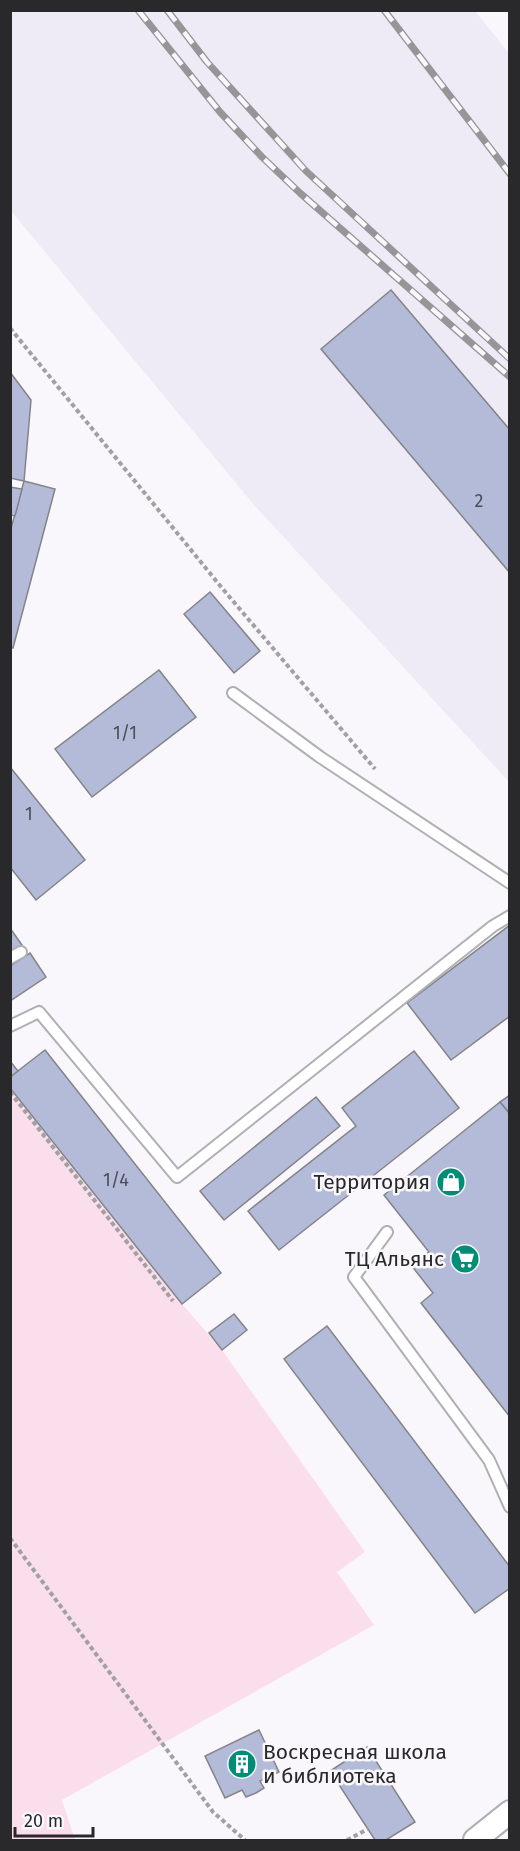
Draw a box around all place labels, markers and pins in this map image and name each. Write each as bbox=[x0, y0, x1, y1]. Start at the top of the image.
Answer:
shop icon: Территория bbox=[435, 1166, 467, 1198]
place label: Территория bbox=[313, 1169, 430, 1195]
supermarket icon: ТЦ Альянс bbox=[449, 1243, 481, 1275]
place label: ТЦ Альянс bbox=[345, 1246, 444, 1272]
place label: Воскресная школа и библиотека bbox=[263, 1739, 447, 1789]
building icon: Воскресная школа и библиотека bbox=[226, 1748, 258, 1780]

